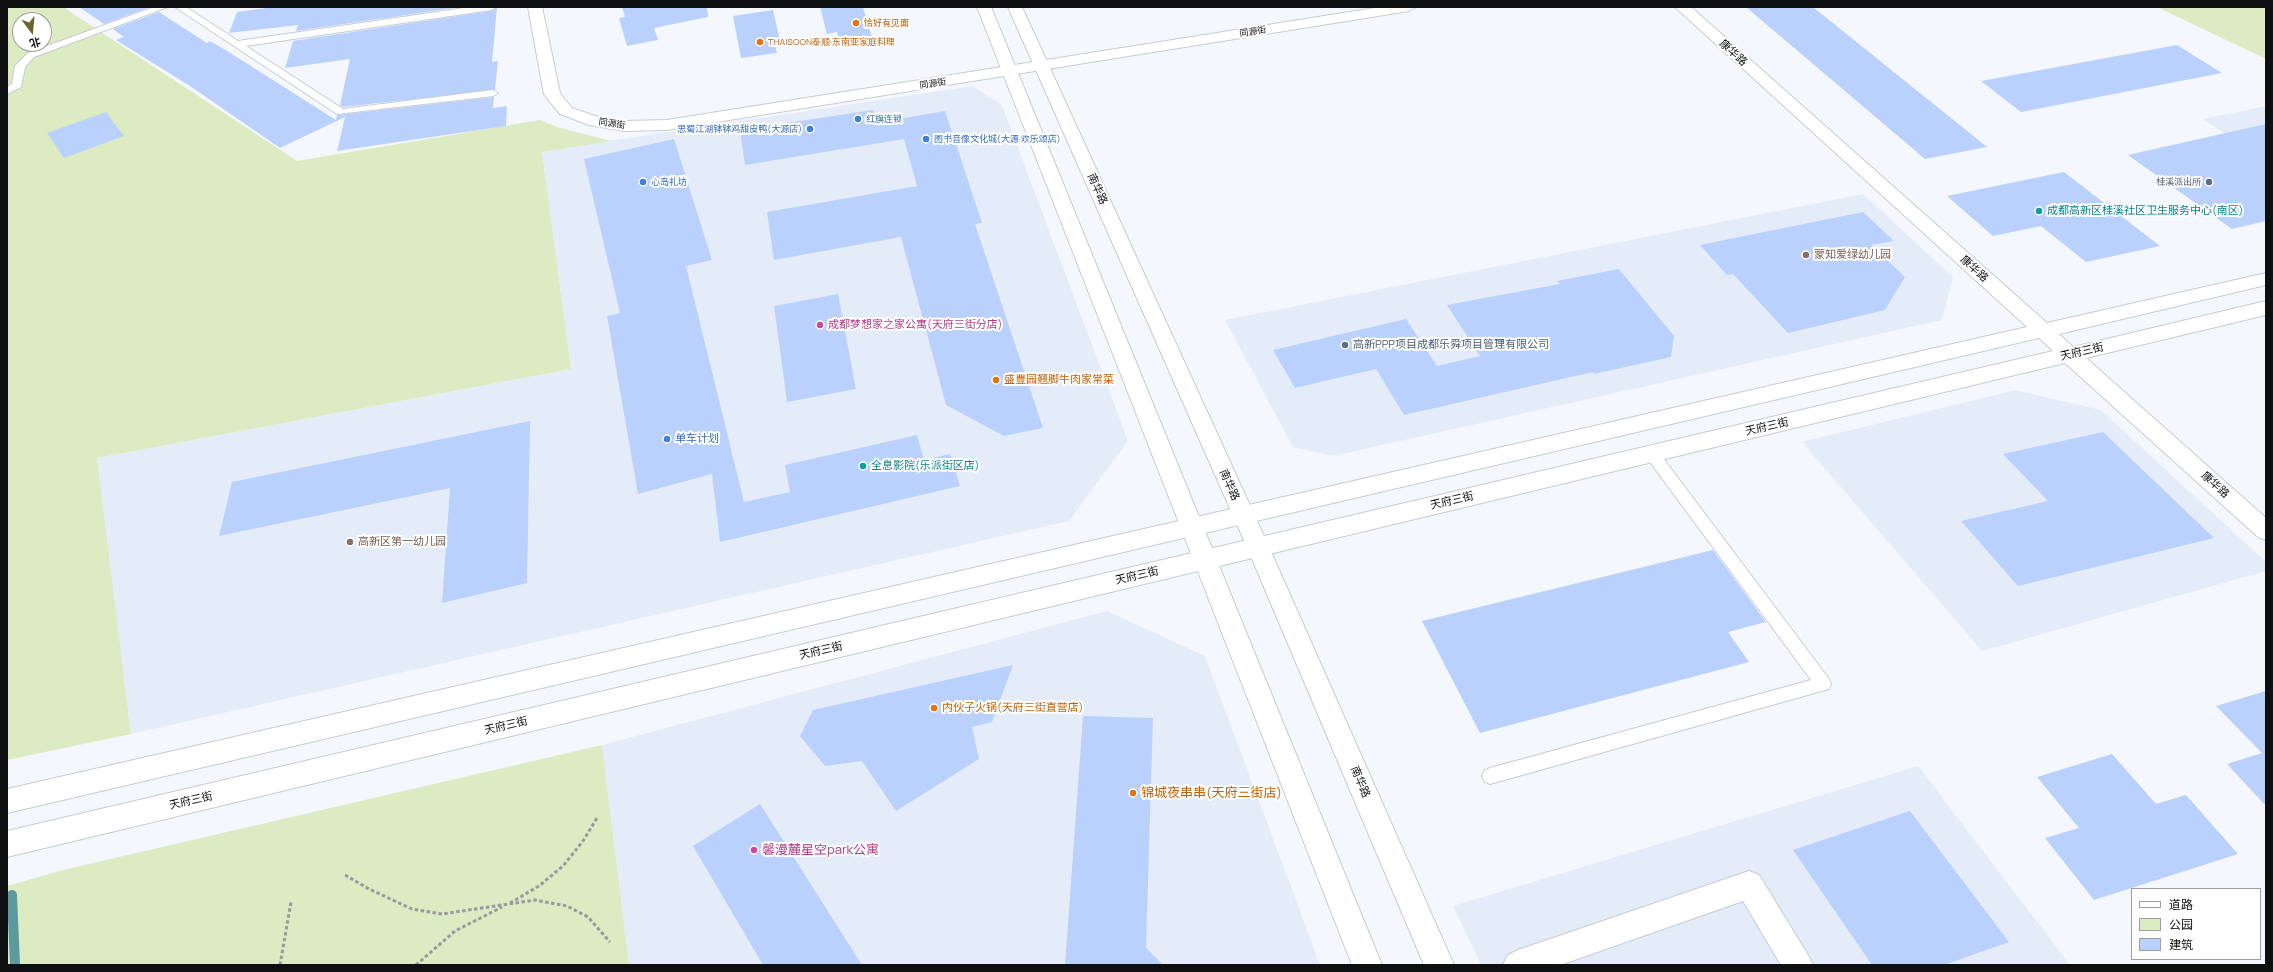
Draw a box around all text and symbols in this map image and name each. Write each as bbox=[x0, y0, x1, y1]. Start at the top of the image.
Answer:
north arrow bbox=[12, 12, 52, 52]
marker: 恰好有见面 bbox=[851, 18, 861, 28]
place label: 恰好有见面 bbox=[864, 18, 909, 28]
street label: 同源街 bbox=[1239, 25, 1267, 39]
text: 北 bbox=[28, 34, 43, 52]
marker: THAISOON泰顺·东南亚家庭料理 bbox=[755, 37, 765, 47]
place label: THAISOON泰顺·东南亚家庭料理 bbox=[768, 37, 895, 47]
street label: 康华路 bbox=[1716, 37, 1750, 69]
street label: 同源街 bbox=[919, 77, 947, 91]
marker: 红旗连锁 bbox=[853, 114, 863, 124]
place label: 红旗连锁 bbox=[866, 114, 902, 124]
street label: 同源街 bbox=[598, 117, 626, 131]
place label: 思蜀江湖钵钵鸡甜皮鸭(大源店) bbox=[677, 124, 802, 134]
marker: 思蜀江湖钵钵鸡甜皮鸭(大源店) bbox=[805, 124, 815, 134]
marker: 图书音像文化城(大源·欢乐颂店) bbox=[921, 134, 931, 144]
place label: 图书音像文化城(大源·欢乐颂店) bbox=[934, 134, 1061, 144]
street label: 南华路 bbox=[1084, 171, 1110, 207]
marker: 心岛礼坊 bbox=[638, 177, 648, 187]
place label: 心岛礼坊 bbox=[651, 177, 687, 187]
place label: 桂溪派出所 bbox=[2156, 177, 2201, 187]
marker: 桂溪派出所 bbox=[2204, 177, 2214, 187]
place label: 成都高新区桂溪社区卫生服务中心(南区) bbox=[2047, 204, 2243, 218]
marker: 成都高新区桂溪社区卫生服务中心(南区) bbox=[2034, 206, 2044, 216]
place label: 蒙知爱绿幼儿园 bbox=[1814, 248, 1891, 262]
marker: 蒙知爱绿幼儿园 bbox=[1801, 250, 1811, 260]
street label: 康华路 bbox=[1957, 253, 1991, 285]
place label: 成都梦想家之家公寓(天府三街分店) bbox=[828, 318, 1002, 332]
marker: 成都梦想家之家公寓(天府三街分店) bbox=[815, 320, 825, 330]
place label: 高新PPP项目成都乐舜项目管理有限公司 bbox=[1353, 338, 1549, 352]
marker: 高新PPP项目成都乐舜项目管理有限公司 bbox=[1340, 340, 1350, 350]
street label: 天府三街 bbox=[2059, 341, 2105, 363]
place label: 盛豊园翘脚牛肉家常菜 bbox=[1004, 373, 1114, 387]
marker: 盛豊园翘脚牛肉家常菜 bbox=[991, 375, 1001, 385]
street label: 天府三街 bbox=[1744, 416, 1790, 438]
place label: 单车计划 bbox=[675, 432, 719, 446]
marker: 单车计划 bbox=[662, 434, 672, 444]
place label: 全息影院(乐派街区店) bbox=[871, 459, 979, 473]
marker: 全息影院(乐派街区店) bbox=[858, 461, 868, 471]
street label: 南华路 bbox=[1216, 467, 1242, 503]
street label: 康华路 bbox=[2198, 469, 2232, 501]
street label: 天府三街 bbox=[1429, 490, 1475, 512]
place label: 高新区第一幼儿园 bbox=[358, 535, 446, 549]
marker: 高新区第一幼儿园 bbox=[345, 537, 355, 547]
street label: 天府三街 bbox=[1114, 565, 1160, 587]
street label: 天府三街 bbox=[798, 640, 844, 662]
place label: 内伙子火锅(天府三街直营店) bbox=[942, 701, 1083, 715]
marker: 内伙子火锅(天府三街直营店) bbox=[929, 703, 939, 713]
street label: 天府三街 bbox=[483, 715, 529, 737]
street label: 南华路 bbox=[1347, 764, 1373, 800]
place label: 锦城夜串串(天府三街店) bbox=[1141, 785, 1282, 801]
marker: 锦城夜串串(天府三街店) bbox=[1128, 788, 1138, 798]
street label: 天府三街 bbox=[168, 790, 214, 812]
place label: 馨漫麓星空park公寓 bbox=[762, 842, 879, 858]
marker: 馨漫麓星空park公寓 bbox=[749, 845, 759, 855]
legend bbox=[2131, 888, 2261, 960]
text: 道路 bbox=[2169, 896, 2193, 913]
text: 公园 bbox=[2169, 916, 2193, 933]
text: 建筑 bbox=[2169, 936, 2193, 953]

